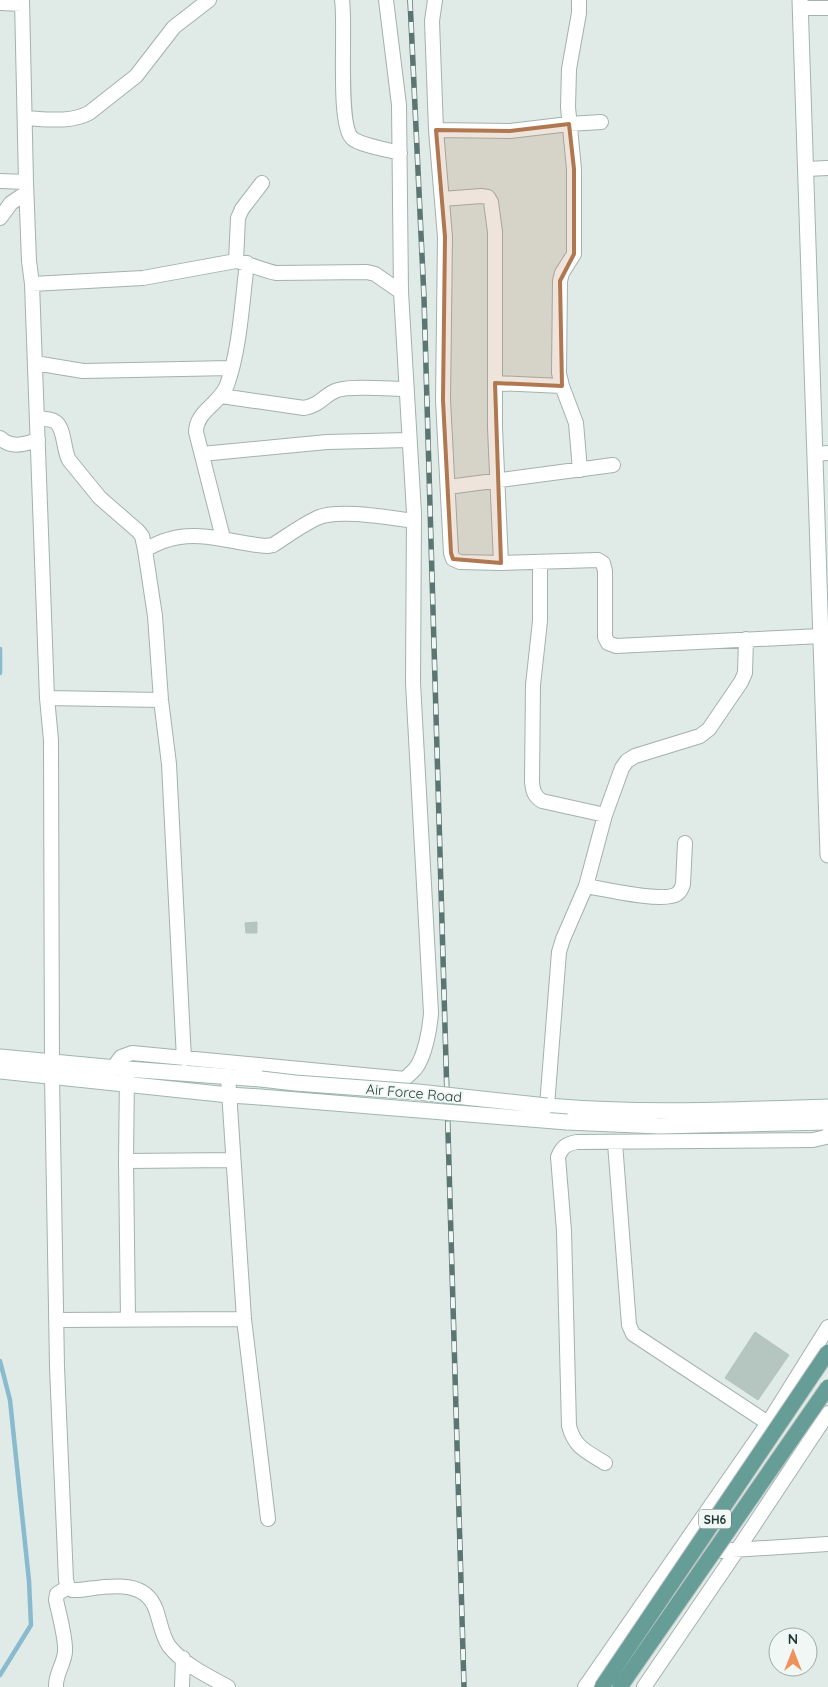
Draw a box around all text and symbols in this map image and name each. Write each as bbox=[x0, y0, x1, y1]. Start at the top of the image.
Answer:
street label: Air Force Road bbox=[365, 1080, 463, 1106]
road number: SH6 bbox=[699, 1510, 731, 1528]
north arrow bbox=[768, 1627, 818, 1677]
text: N bbox=[788, 1630, 798, 1648]

